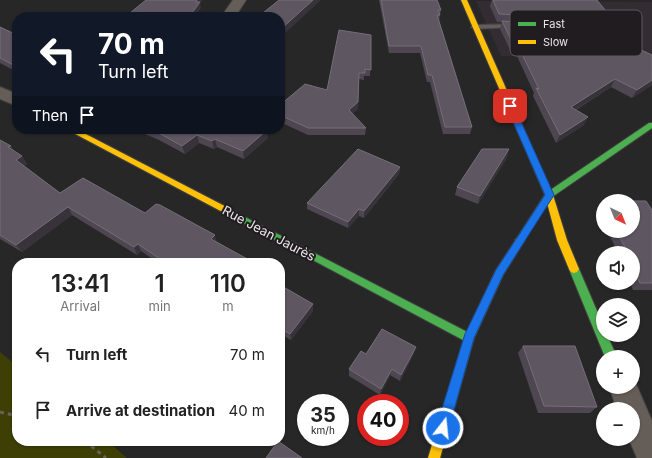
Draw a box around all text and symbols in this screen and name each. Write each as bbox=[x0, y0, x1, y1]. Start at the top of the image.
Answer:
legend bbox=[510, 10, 642, 56]
text: Fast bbox=[543, 17, 565, 31]
text: 70 m bbox=[98, 27, 165, 61]
icon: left bbox=[32, 28, 84, 80]
text: Slow bbox=[543, 35, 568, 49]
text: Turn left bbox=[98, 61, 168, 82]
pin bbox=[493, 89, 527, 123]
icon: arrive bbox=[499, 95, 521, 117]
icon: arrive bbox=[76, 104, 98, 126]
text: Then bbox=[32, 106, 68, 125]
north arrow bbox=[596, 194, 640, 238]
map controls bbox=[596, 194, 640, 446]
street label: Rue Jean Jaurès bbox=[220, 202, 318, 264]
button: sound bbox=[596, 246, 640, 290]
text: 13:41 bbox=[51, 269, 110, 298]
text: 1 bbox=[155, 269, 165, 298]
text: 110 bbox=[210, 269, 246, 298]
text: Arrival bbox=[60, 298, 100, 314]
text: min bbox=[149, 298, 171, 314]
text: m bbox=[222, 298, 234, 314]
button: layers bbox=[596, 298, 640, 342]
icon: left bbox=[32, 343, 54, 365]
text: Turn left bbox=[66, 345, 127, 364]
text: 70 m bbox=[230, 345, 265, 364]
button: + bbox=[596, 350, 640, 394]
speed limit sign: 40 bbox=[357, 394, 409, 446]
icon: arrive bbox=[32, 399, 54, 421]
text: Arrive at destination bbox=[66, 401, 215, 420]
text: 40 m bbox=[228, 401, 265, 420]
button: − bbox=[596, 402, 640, 446]
text: 35 bbox=[310, 403, 336, 427]
position arrow bbox=[422, 407, 464, 449]
text: km/h bbox=[311, 424, 335, 436]

